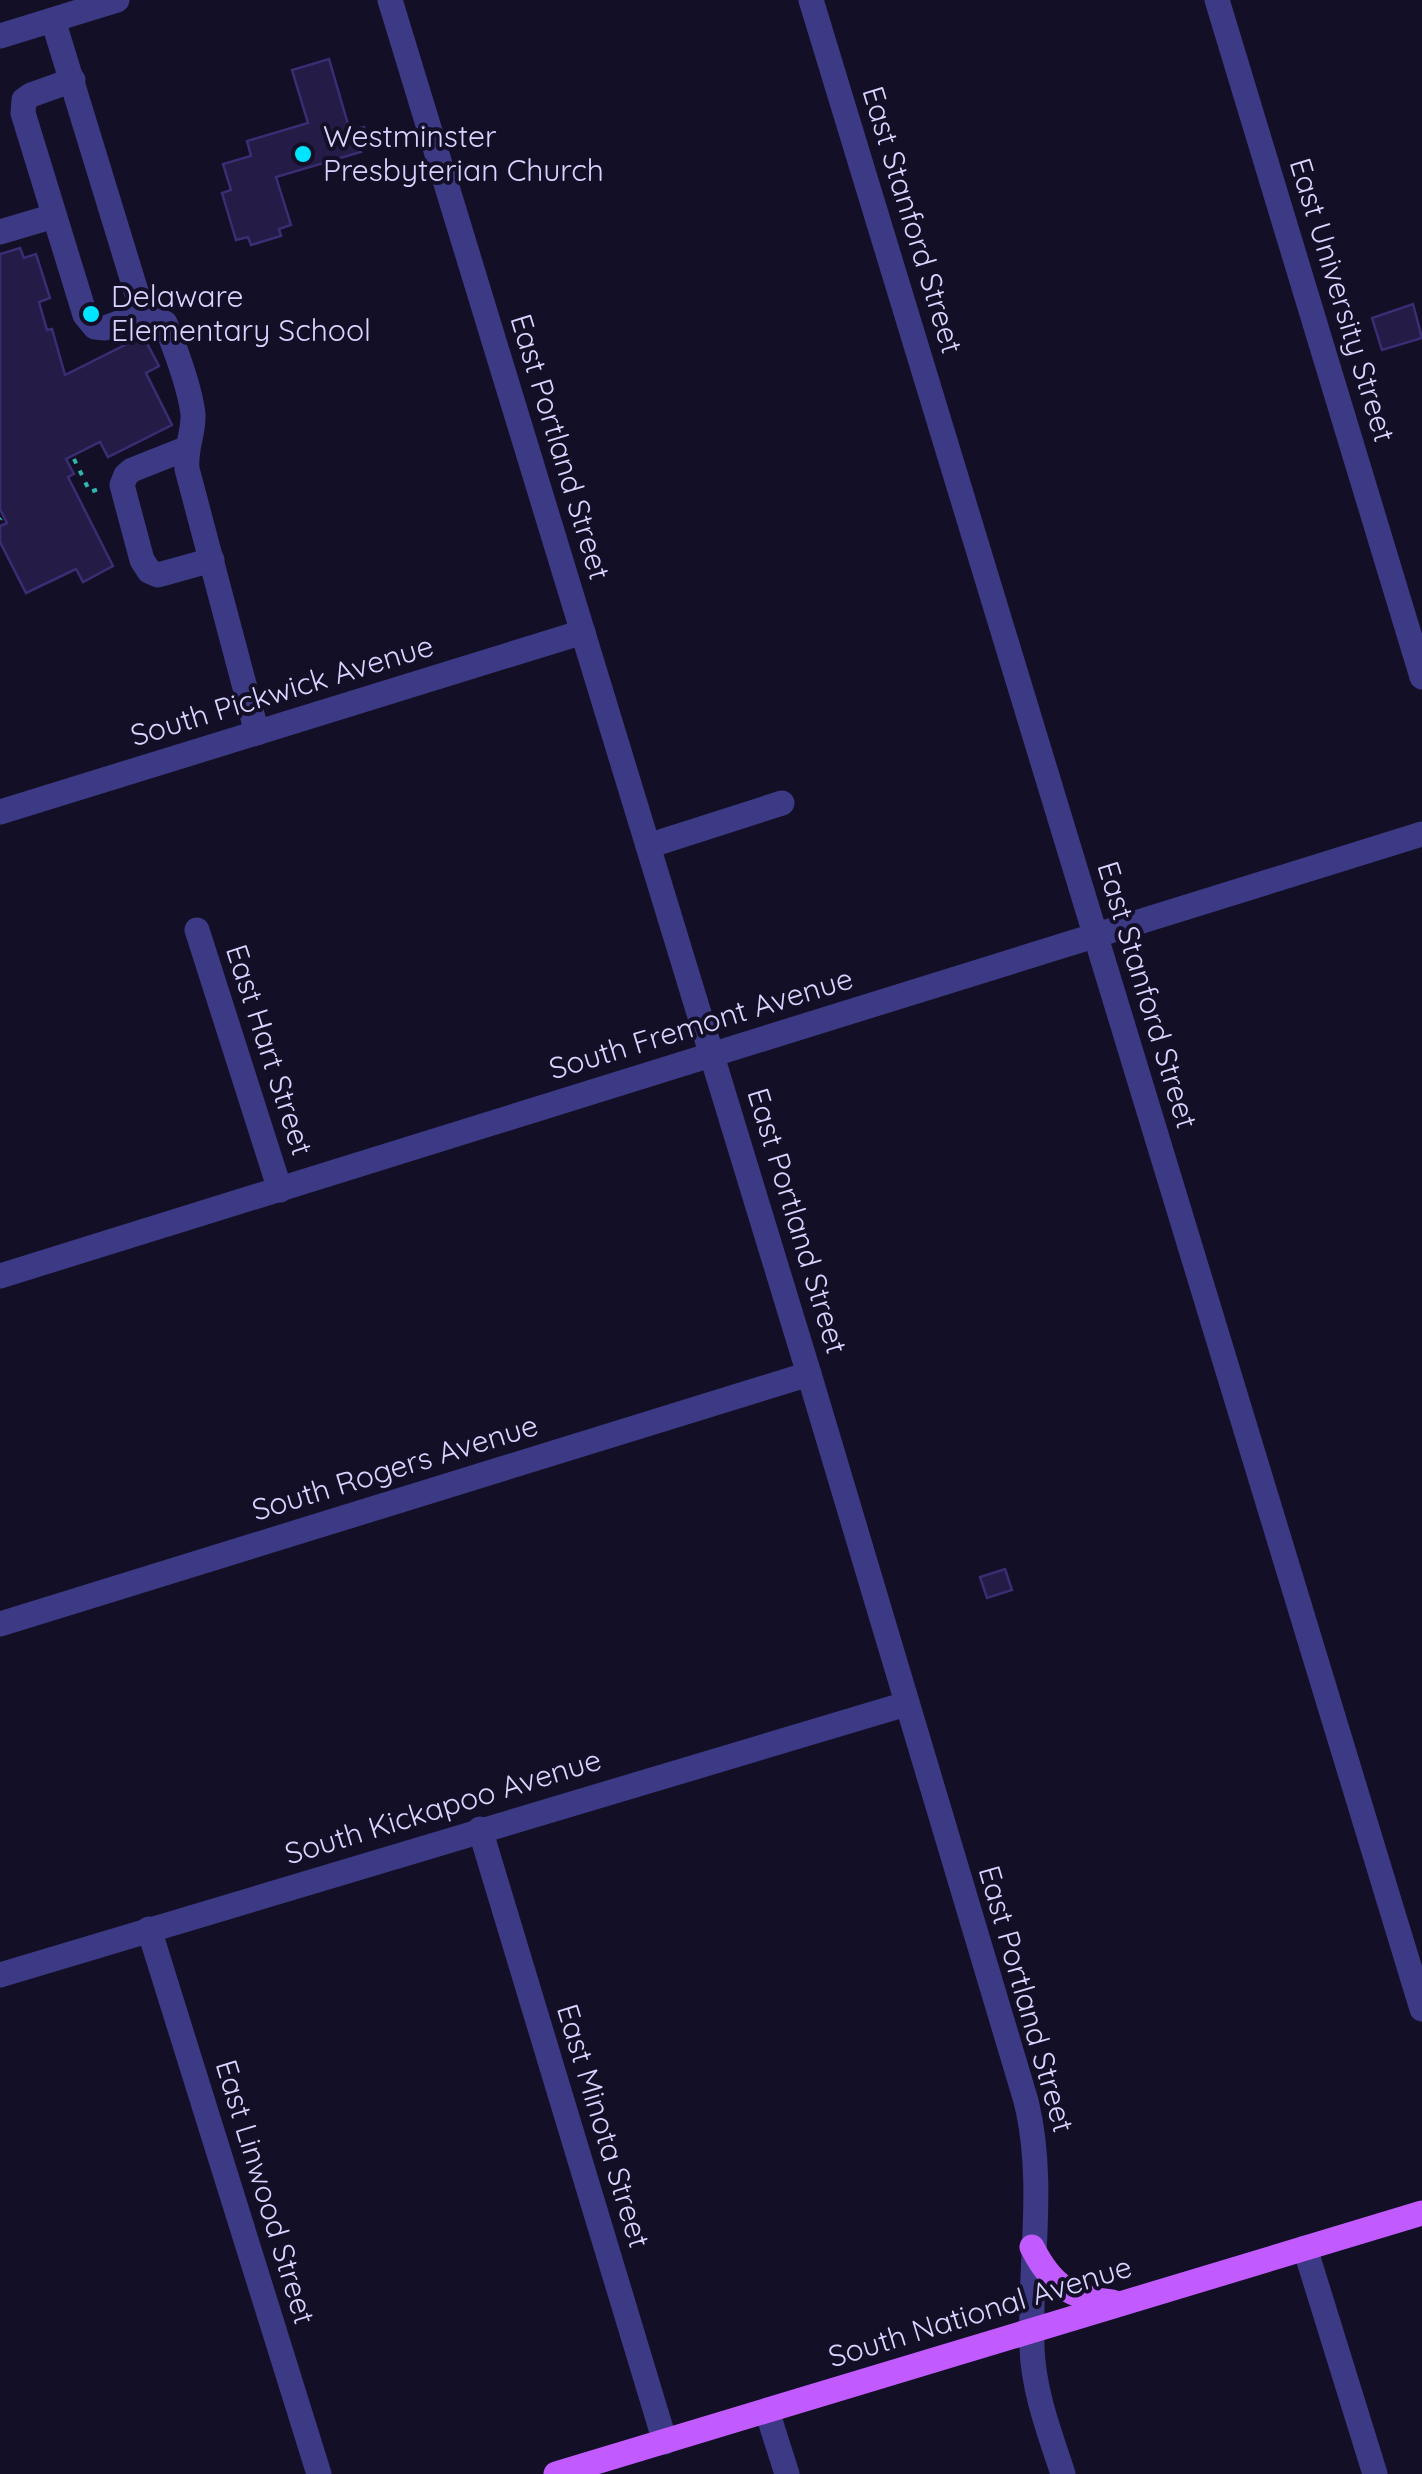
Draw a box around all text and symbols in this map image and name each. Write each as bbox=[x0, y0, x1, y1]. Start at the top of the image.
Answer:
street label: East Stanford Street bbox=[854, 82, 972, 358]
place label: Westminster Presbyterian Church bbox=[323, 117, 604, 189]
marker: Westminster Presbyterian Church bbox=[292, 143, 314, 165]
street label: East University Street bbox=[1282, 153, 1404, 446]
place label: Delaware Elementary School bbox=[111, 277, 371, 349]
marker: Delaware Elementary School bbox=[80, 303, 102, 325]
street label: East Portland Street bbox=[502, 309, 619, 584]
street label: South Pickwick Avenue bbox=[126, 626, 438, 754]
street label: East Stanford Street bbox=[1089, 857, 1207, 1133]
street label: East Hart Street bbox=[218, 940, 322, 1160]
street label: South Fremont Avenue bbox=[544, 959, 857, 1087]
street label: East Portland Street bbox=[739, 1083, 856, 1358]
street label: South Rogers Avenue bbox=[247, 1405, 542, 1529]
street label: South Kickapoo Avenue bbox=[280, 1740, 606, 1872]
street label: East Portland Street bbox=[971, 1861, 1083, 2137]
street label: East Minota Street bbox=[549, 1999, 659, 2252]
street label: East Linwood Street bbox=[208, 2055, 324, 2329]
street label: South National Avenue bbox=[823, 2247, 1136, 2375]

